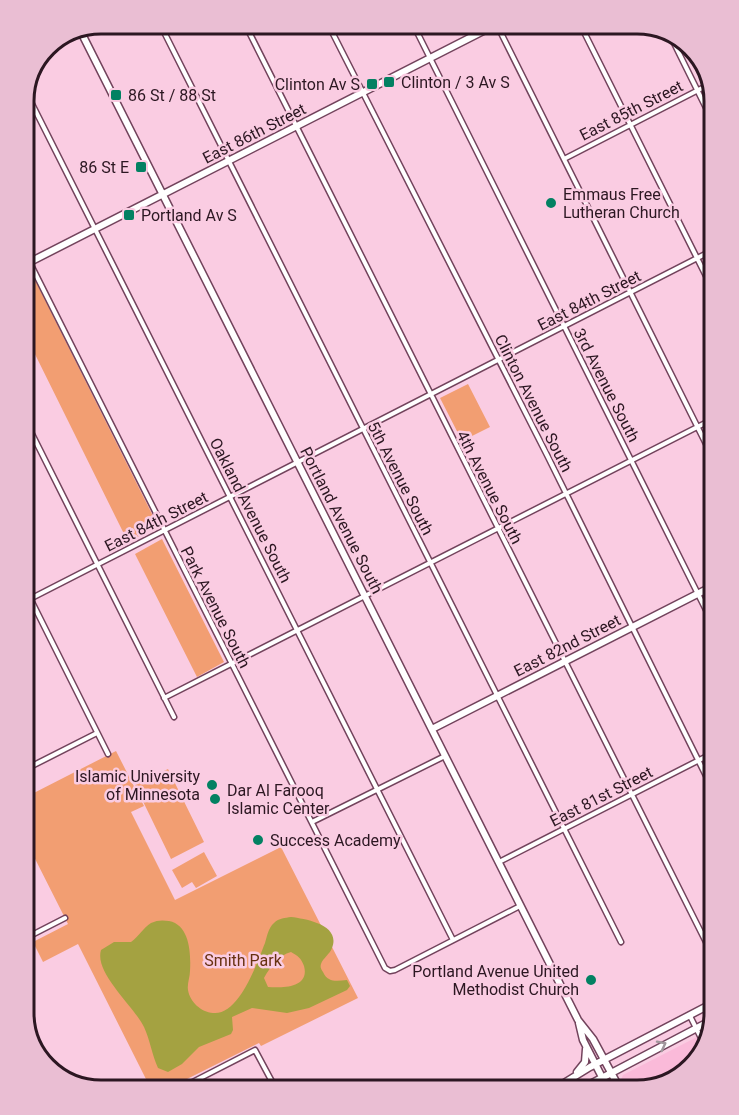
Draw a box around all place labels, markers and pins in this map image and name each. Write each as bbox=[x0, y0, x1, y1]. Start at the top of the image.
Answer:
place label: Clinton / 3 Av S bbox=[401, 73, 510, 92]
place label: Clinton Av S bbox=[275, 75, 360, 94]
marker: Clinton / 3 Av S bbox=[382, 75, 396, 89]
marker: Clinton Av S bbox=[365, 77, 379, 91]
place label: 86 St / 88 St bbox=[128, 86, 216, 105]
marker: 86 St / 88 St bbox=[109, 88, 123, 102]
place label: 86 St E bbox=[79, 158, 129, 177]
marker: 86 St E bbox=[134, 160, 148, 174]
place label: Emmaus Free Lutheran Church bbox=[563, 185, 680, 222]
marker: Emmaus Free Lutheran Church bbox=[544, 196, 558, 210]
place label: Portland Av S bbox=[141, 206, 237, 225]
marker: Portland Av S bbox=[122, 208, 136, 222]
place label: Islamic University of Minnesota bbox=[75, 767, 200, 804]
marker: Islamic University of Minnesota bbox=[205, 778, 219, 792]
place label: Dar Al Farooq Islamic Center bbox=[227, 781, 330, 818]
marker: Dar Al Farooq Islamic Center bbox=[208, 792, 222, 806]
place label: Success Academy bbox=[270, 831, 401, 850]
marker: Success Academy bbox=[251, 833, 265, 847]
place label: Portland Avenue United Methodist Church bbox=[412, 962, 579, 999]
marker: Portland Avenue United Methodist Church bbox=[584, 973, 598, 987]

